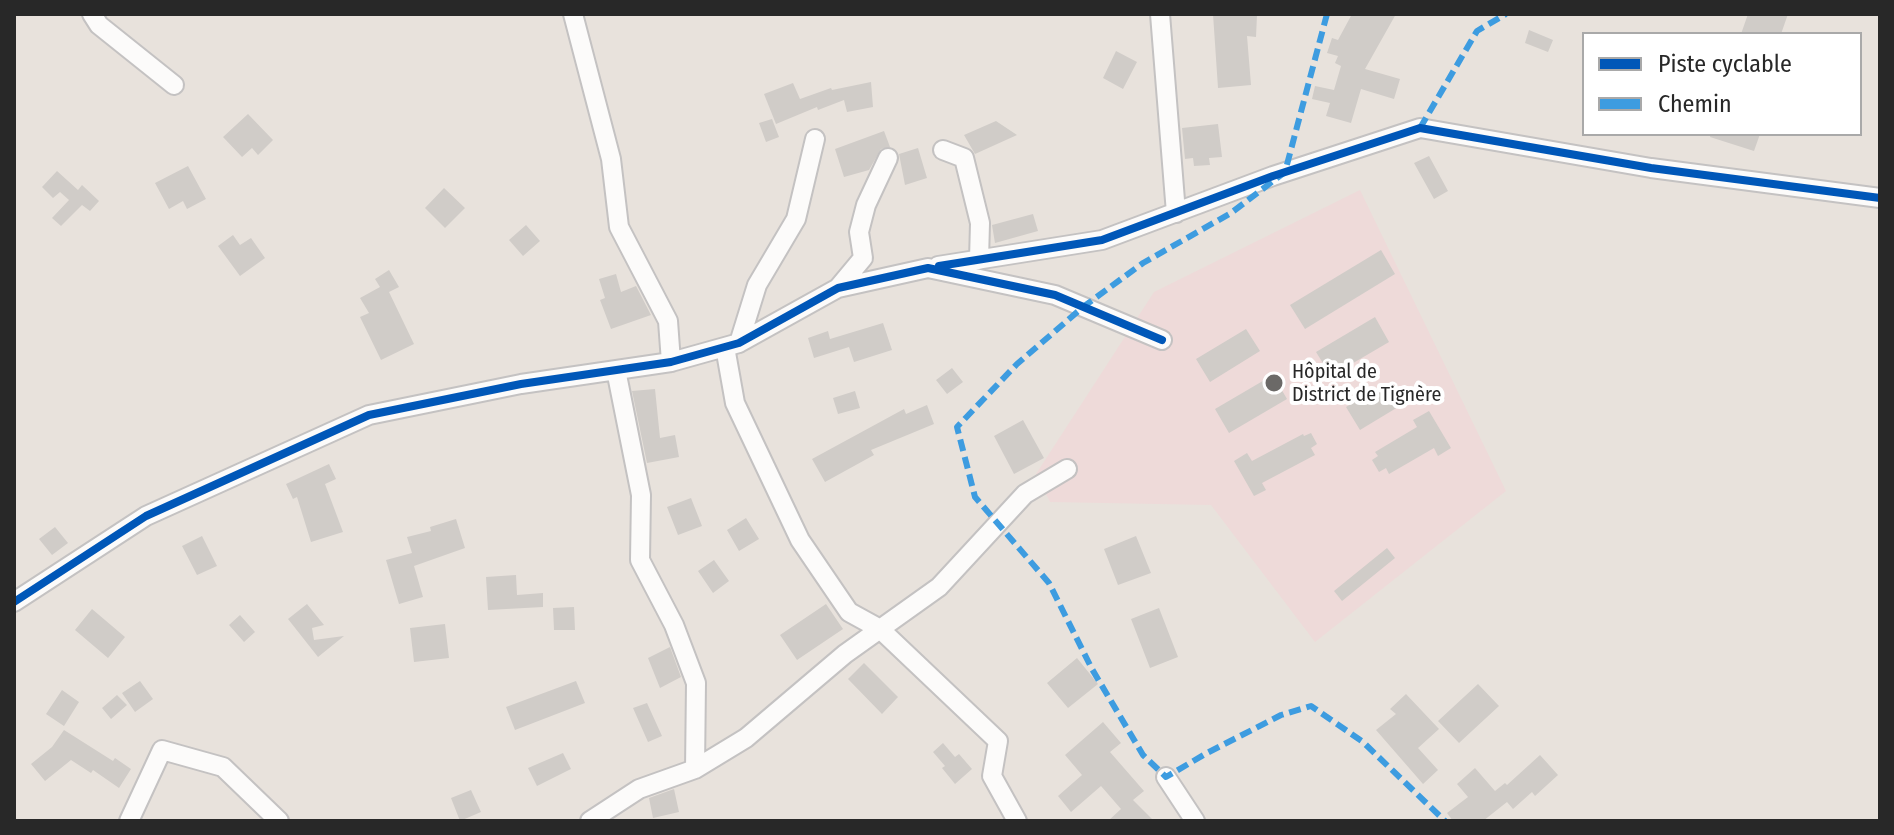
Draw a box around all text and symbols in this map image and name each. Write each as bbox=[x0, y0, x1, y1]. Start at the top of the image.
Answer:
legend bbox=[1582, 32, 1862, 136]
text: Piste cyclable bbox=[1658, 50, 1792, 78]
text: Chemin bbox=[1658, 90, 1732, 118]
place label: Hôpital de District de Tignère bbox=[1292, 360, 1441, 407]
marker: Hôpital de District de Tignère bbox=[1263, 372, 1285, 394]

